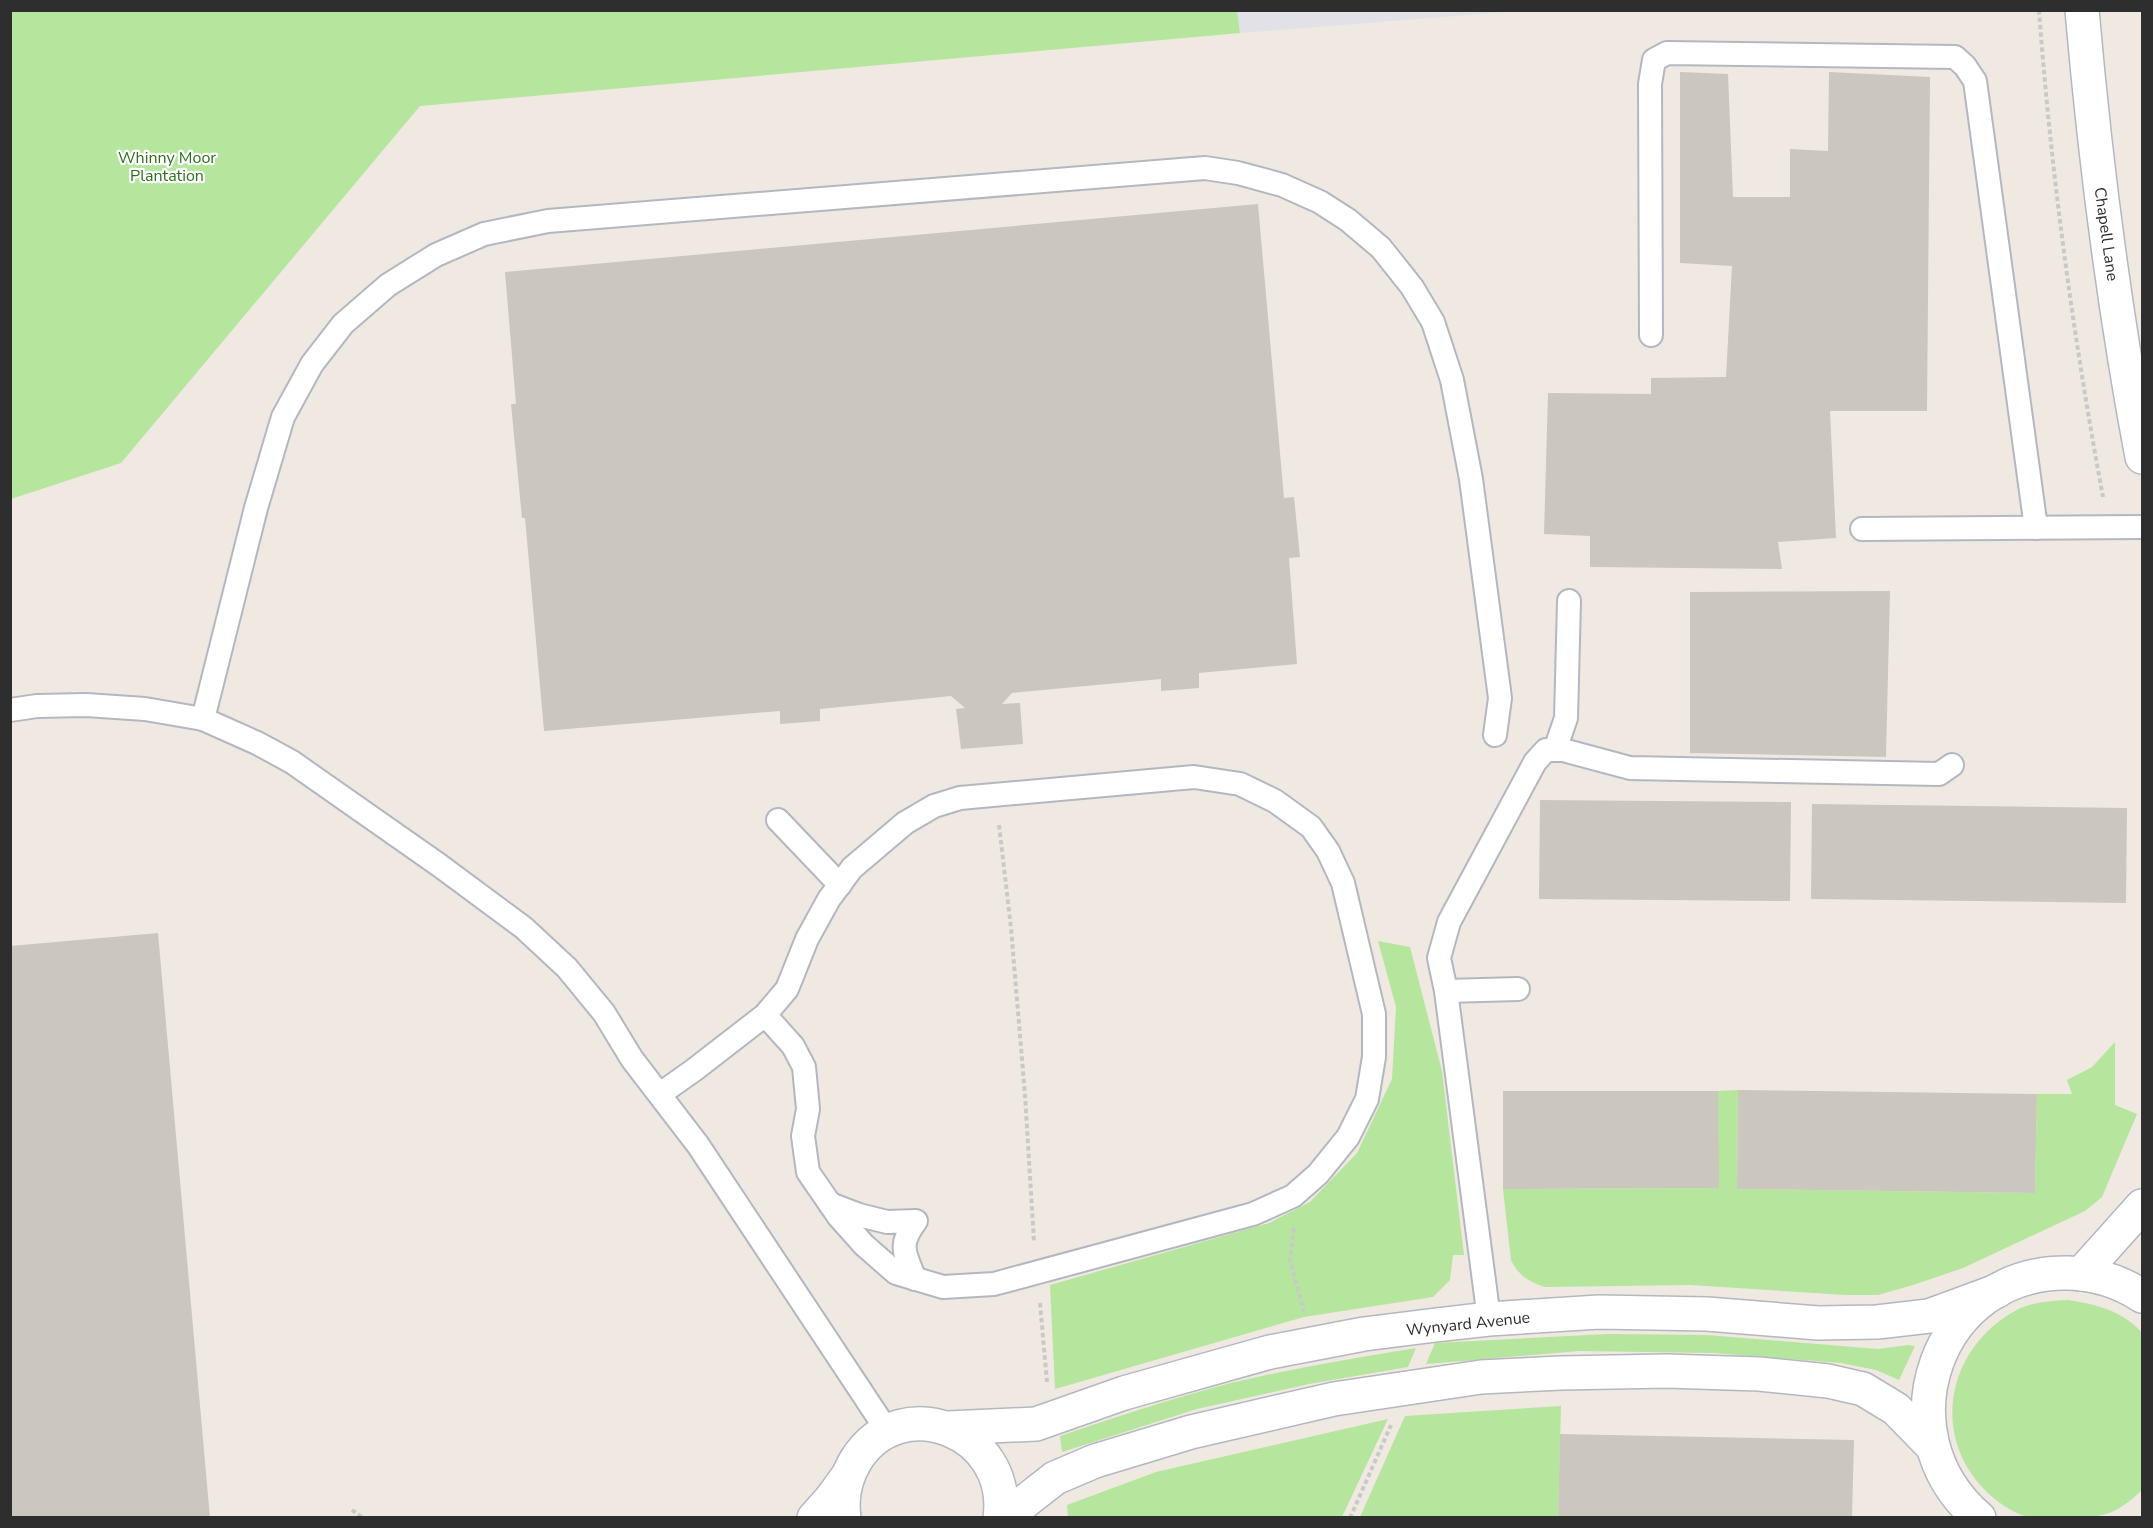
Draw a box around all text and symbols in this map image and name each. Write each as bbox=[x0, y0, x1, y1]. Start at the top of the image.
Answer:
park label: Whinny Moor Plantation bbox=[118, 147, 216, 187]
street label: Chapell Lane bbox=[2089, 186, 2123, 282]
street label: Wynyard Avenue bbox=[1405, 1307, 1531, 1341]

